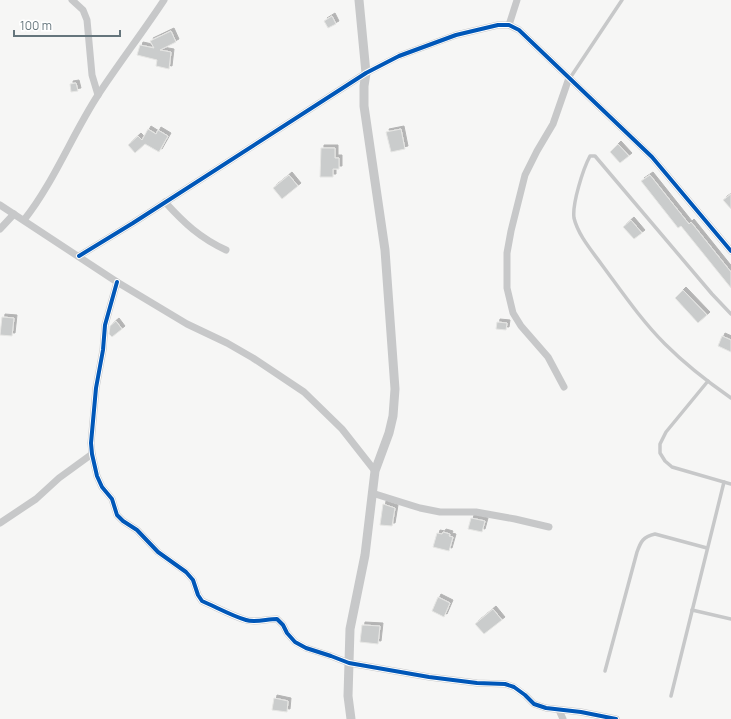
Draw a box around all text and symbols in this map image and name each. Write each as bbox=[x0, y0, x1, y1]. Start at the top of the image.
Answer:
scale bar bbox=[14, 12, 120, 38]
text: 100 m bbox=[20, 17, 52, 34]

